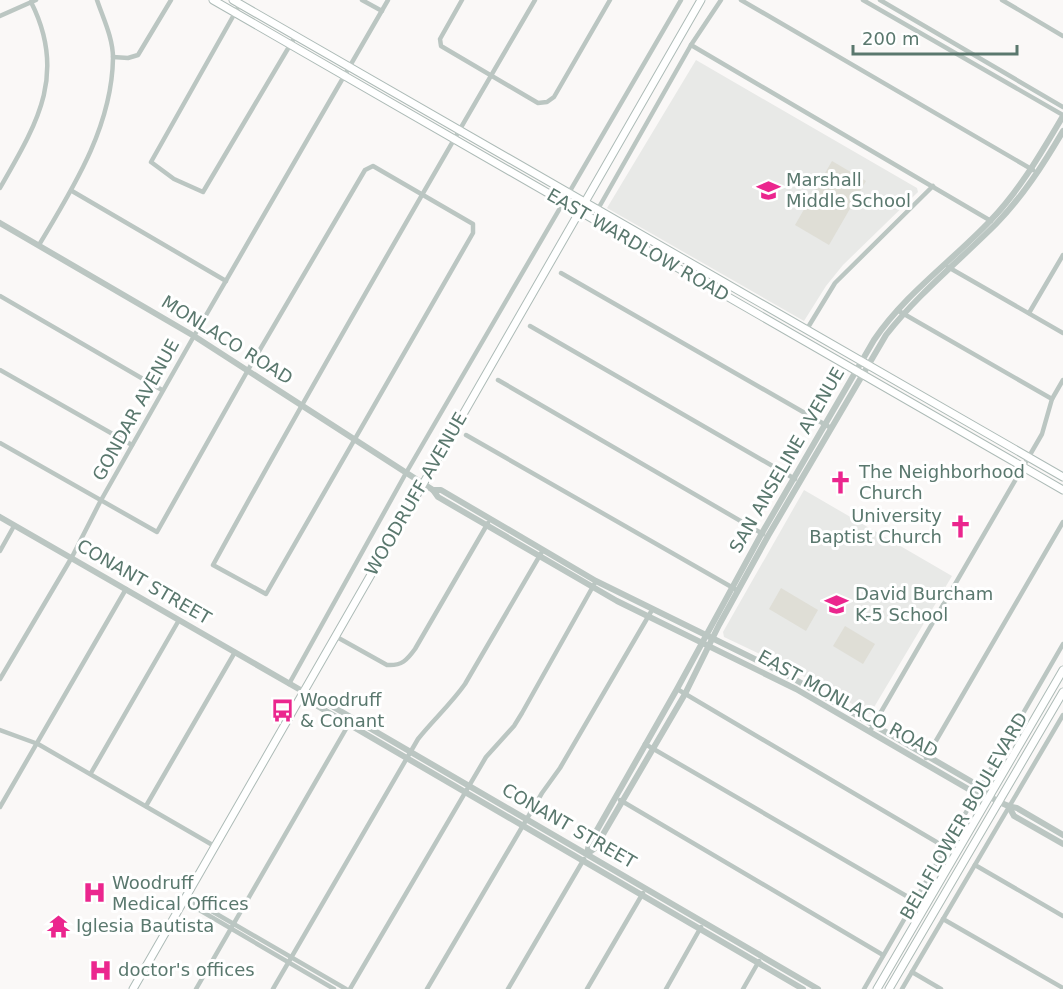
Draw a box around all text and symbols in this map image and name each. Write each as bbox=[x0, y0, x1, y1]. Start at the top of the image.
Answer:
scale bar bbox=[853, 18, 1016, 56]
text: 200 m bbox=[862, 28, 920, 49]
place label: Marshall Middle School bbox=[786, 169, 911, 211]
school or university icon: Marshall Middle School bbox=[755, 177, 781, 203]
street label: EAST WARDLOW ROAD bbox=[543, 184, 733, 305]
street label: MONLACO ROAD bbox=[158, 291, 297, 388]
street label: GONDAR AVENUE bbox=[88, 335, 183, 484]
street label: SAN ANSELINE AVENUE bbox=[725, 363, 848, 556]
street label: WOODRUFF AVENUE bbox=[360, 408, 471, 579]
place label: The Neighborhood Church bbox=[858, 461, 1025, 503]
church icon: The Neighborhood Church bbox=[828, 469, 854, 495]
place label: University Baptist Church bbox=[809, 505, 942, 547]
church icon: University Baptist Church bbox=[947, 513, 973, 539]
street label: CONANT STREET bbox=[73, 535, 216, 629]
place label: David Burcham K-5 School bbox=[855, 583, 993, 625]
school or university icon: David Burcham K-5 School bbox=[824, 591, 850, 617]
street label: EAST MONLACO ROAD bbox=[755, 645, 942, 762]
place label: Woodruff & Conant bbox=[300, 689, 384, 731]
bus stop icon: Woodruff & Conant bbox=[269, 697, 295, 723]
street label: BELLFLOWER BOULEVARD bbox=[896, 708, 1032, 923]
street label: CONANT STREET bbox=[498, 779, 641, 873]
place label: Woodruff Medical Offices bbox=[112, 872, 249, 914]
hospital icon: Woodruff Medical Offices bbox=[81, 880, 107, 906]
temple icon: Iglesia Bautista bbox=[45, 913, 71, 939]
place label: Iglesia Bautista bbox=[76, 915, 214, 936]
hospital icon: doctor's offices bbox=[87, 957, 113, 983]
place label: doctor's offices bbox=[118, 959, 255, 980]

